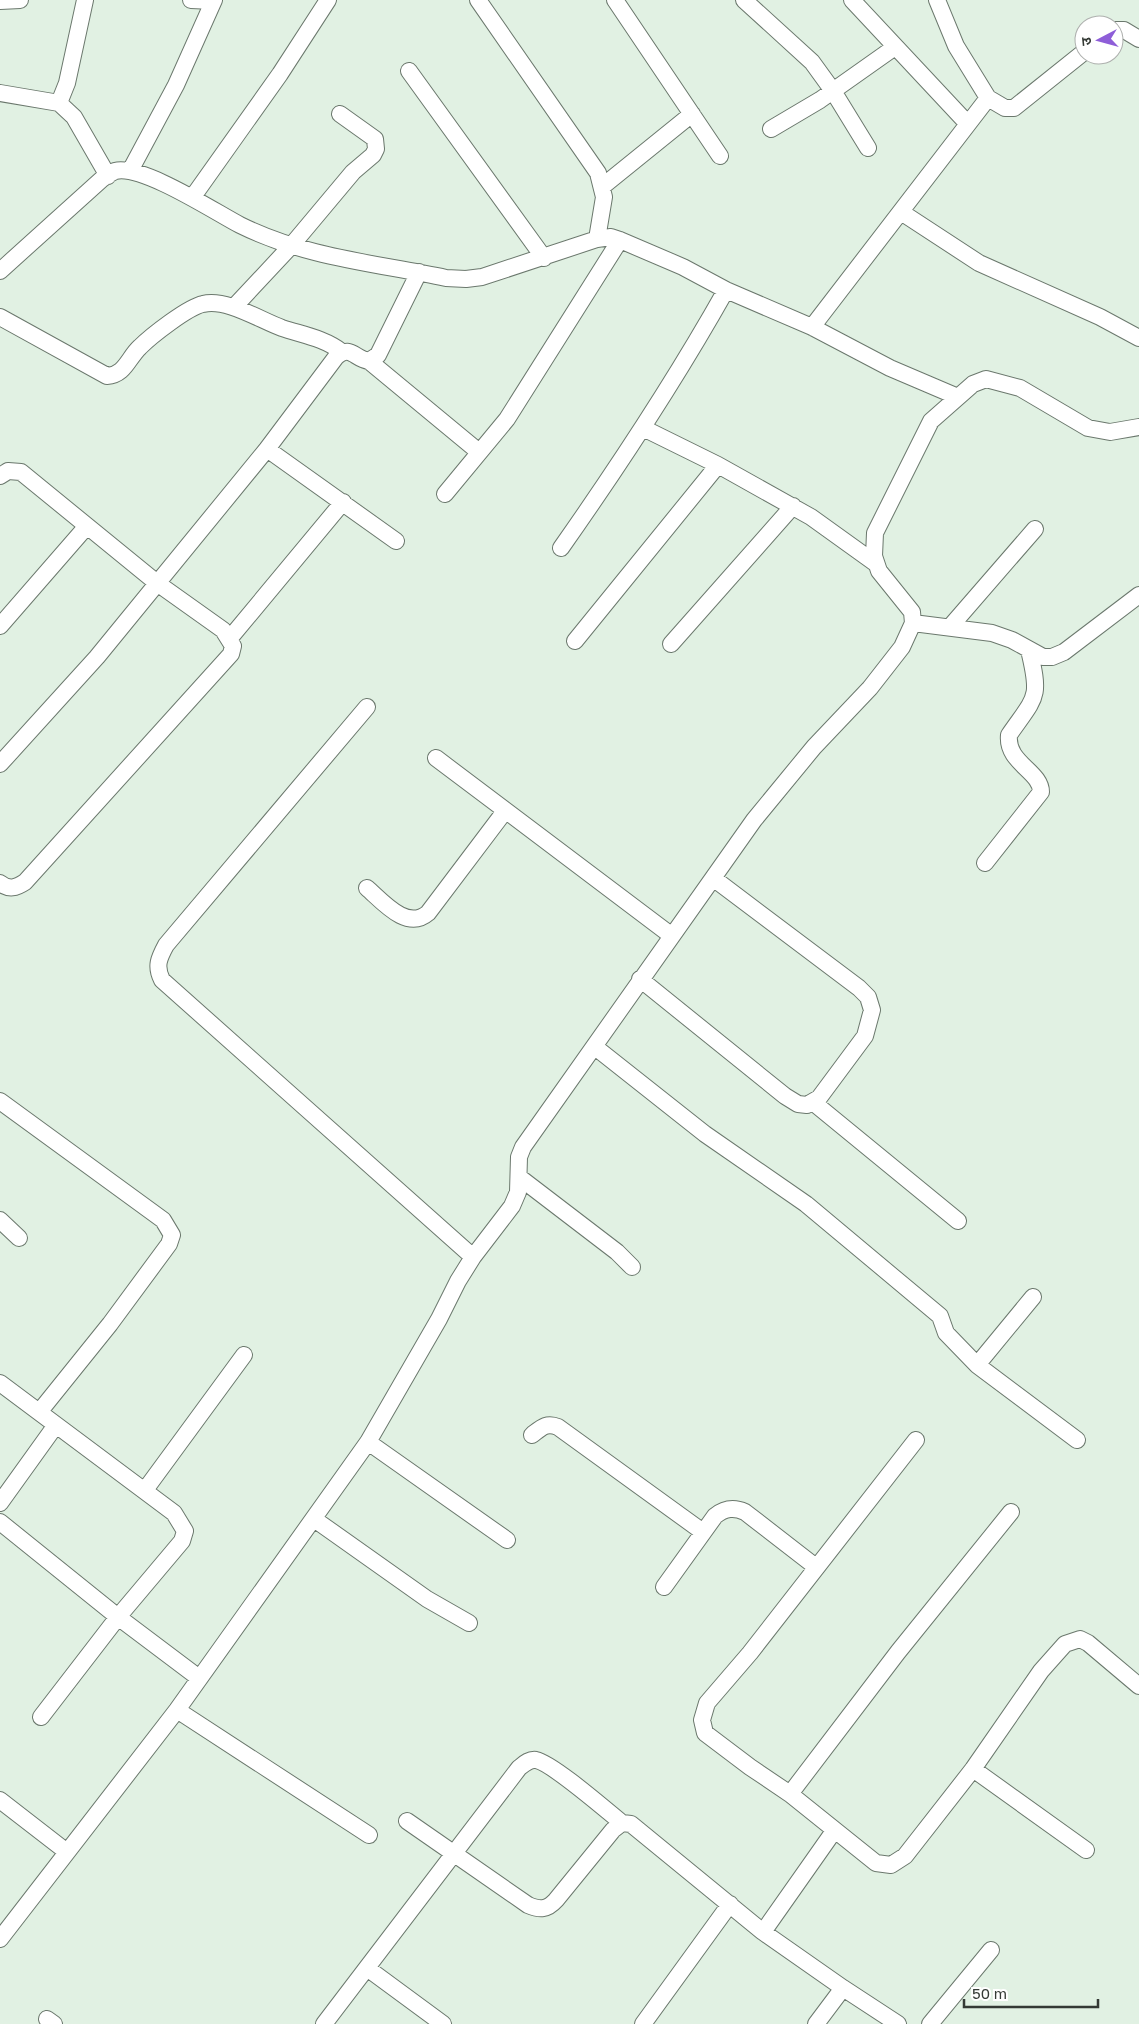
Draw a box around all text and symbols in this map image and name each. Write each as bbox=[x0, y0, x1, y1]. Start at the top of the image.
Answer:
north arrow bbox=[1074, 15, 1124, 65]
text: उ bbox=[1077, 36, 1094, 46]
scale bar bbox=[964, 1976, 1098, 2008]
text: 50 m bbox=[972, 1984, 1007, 2002]

